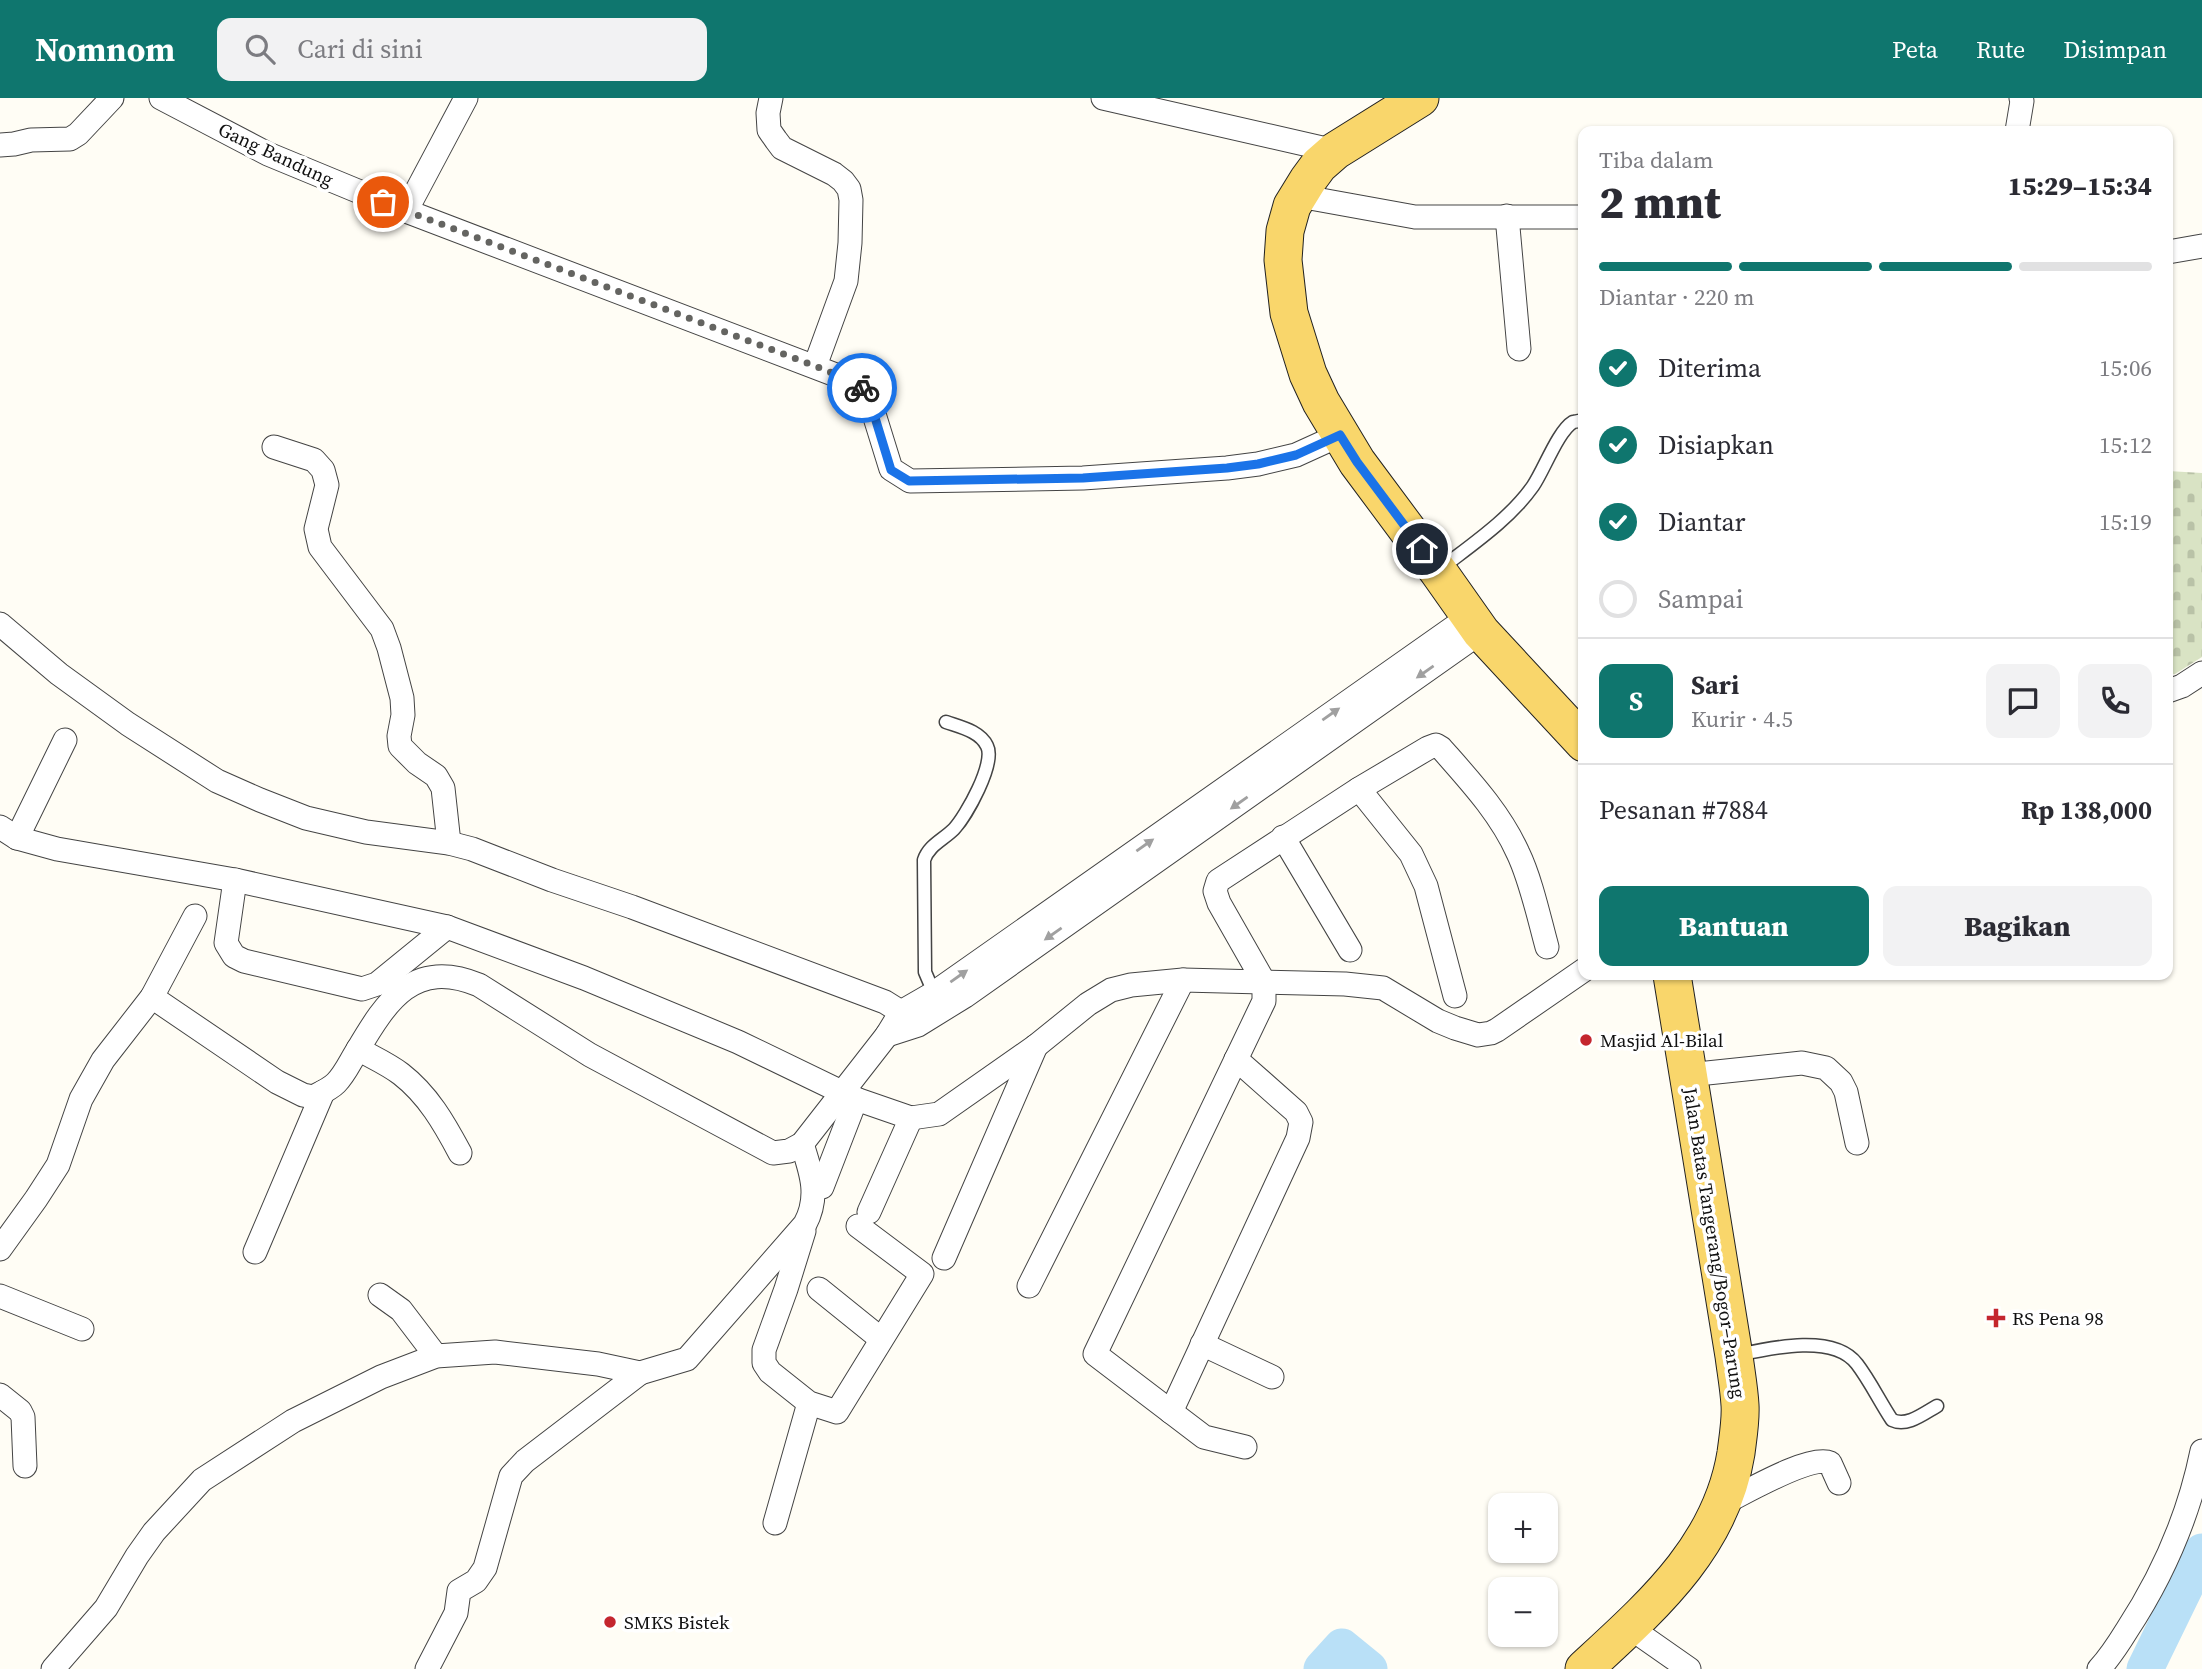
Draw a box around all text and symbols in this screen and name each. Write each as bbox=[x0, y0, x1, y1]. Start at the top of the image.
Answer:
search box bbox=[217, 18, 707, 81]
text: Nomnom bbox=[35, 27, 175, 72]
icon: search bbox=[241, 30, 279, 68]
text: Cari di sini bbox=[297, 31, 423, 67]
text: Peta bbox=[1892, 33, 1938, 66]
text: Rute bbox=[1976, 33, 2025, 66]
text: Disimpan bbox=[2063, 33, 2167, 66]
street label: Gang Bandung bbox=[214, 116, 338, 192]
text: Tiba dalam bbox=[1599, 144, 1714, 176]
text: 15:29–15:34 bbox=[2008, 168, 2152, 204]
text: 2 mnt bbox=[1599, 170, 1721, 233]
pin bbox=[353, 172, 413, 232]
icon: bag bbox=[364, 183, 402, 221]
text: Diantar · 220 m bbox=[1599, 281, 1755, 313]
icon: check bbox=[1599, 349, 1637, 387]
text: Diterima bbox=[1658, 350, 1761, 386]
text: 15:06 bbox=[2099, 352, 2152, 384]
courier bbox=[827, 353, 897, 423]
icon: bike bbox=[843, 369, 881, 407]
icon: check bbox=[1599, 426, 1637, 464]
text: Disiapkan bbox=[1658, 427, 1774, 463]
text: 15:12 bbox=[2099, 429, 2152, 461]
icon: check bbox=[1599, 503, 1637, 541]
text: Diantar bbox=[1658, 504, 1746, 540]
text: 15:19 bbox=[2099, 506, 2152, 538]
pin bbox=[1392, 519, 1452, 579]
icon: home bbox=[1403, 530, 1441, 568]
text: Sampai bbox=[1658, 581, 1744, 617]
button: chat bbox=[1986, 664, 2060, 738]
button: phone bbox=[2078, 664, 2152, 738]
one-way arrow bbox=[1416, 665, 1434, 679]
text: Sari bbox=[1691, 667, 1739, 703]
text: S bbox=[1629, 683, 1643, 719]
text: Kurir · 4.5 bbox=[1691, 703, 1793, 735]
one-way arrow bbox=[1322, 707, 1340, 721]
text: Pesanan #7884 bbox=[1599, 792, 1768, 828]
text: Rp 138,000 bbox=[2021, 792, 2152, 828]
one-way arrow bbox=[1230, 796, 1248, 810]
one-way arrow bbox=[1136, 838, 1154, 852]
button: Bantuan bbox=[1599, 886, 1869, 966]
button: Bagikan bbox=[1883, 886, 2152, 966]
one-way arrow bbox=[1044, 927, 1062, 941]
one-way arrow bbox=[950, 969, 968, 983]
place label: Masjid Al-Bilal bbox=[1600, 1027, 1724, 1053]
marker: Masjid Al-Bilal bbox=[1578, 1032, 1594, 1048]
street label: Jalan Batas Tangerang/Bogor–Parung bbox=[1677, 1085, 1752, 1400]
place label: RS Pena 98 bbox=[2012, 1305, 2104, 1331]
marker: RS Pena 98 bbox=[1986, 1308, 2006, 1328]
map controls bbox=[1488, 1493, 1558, 1647]
button: + bbox=[1488, 1493, 1558, 1563]
button: − bbox=[1488, 1577, 1558, 1647]
place label: SMKS Bistek bbox=[624, 1609, 730, 1635]
marker: SMKS Bistek bbox=[602, 1614, 618, 1630]

